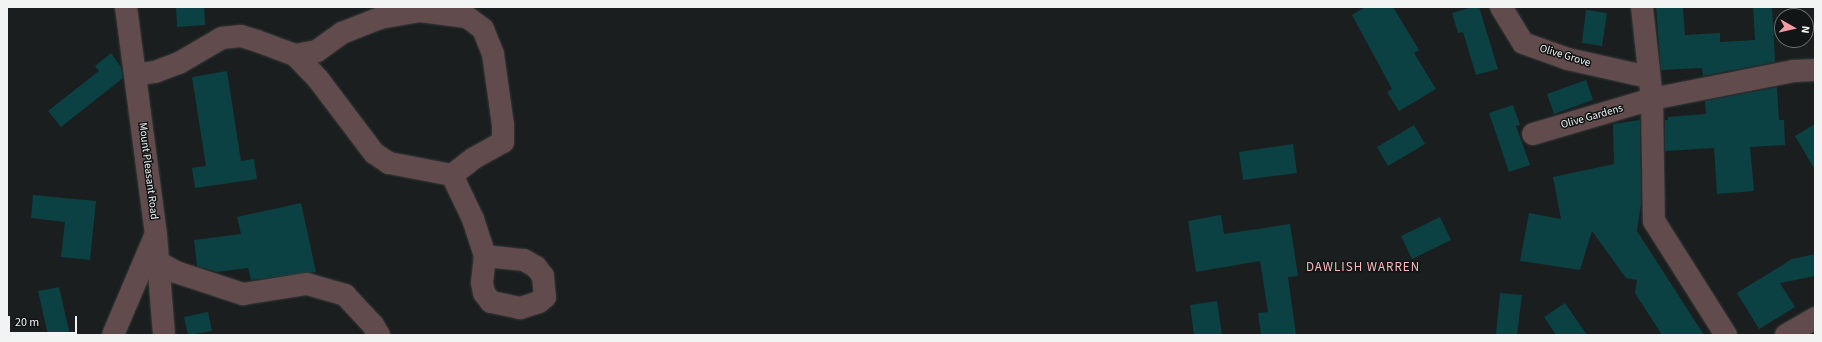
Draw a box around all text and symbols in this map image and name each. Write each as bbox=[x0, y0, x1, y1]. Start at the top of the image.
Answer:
north arrow bbox=[1774, 8, 1814, 48]
text: N bbox=[1797, 25, 1813, 34]
street label: Olive Grove bbox=[1538, 42, 1592, 70]
street label: Olive Gardens bbox=[1560, 102, 1624, 132]
street label: Mount Pleasant Road bbox=[136, 122, 160, 220]
district label: DAWLISH WARREN bbox=[1306, 259, 1420, 275]
scale bar bbox=[10, 308, 79, 334]
text: 20 m bbox=[15, 314, 39, 331]

